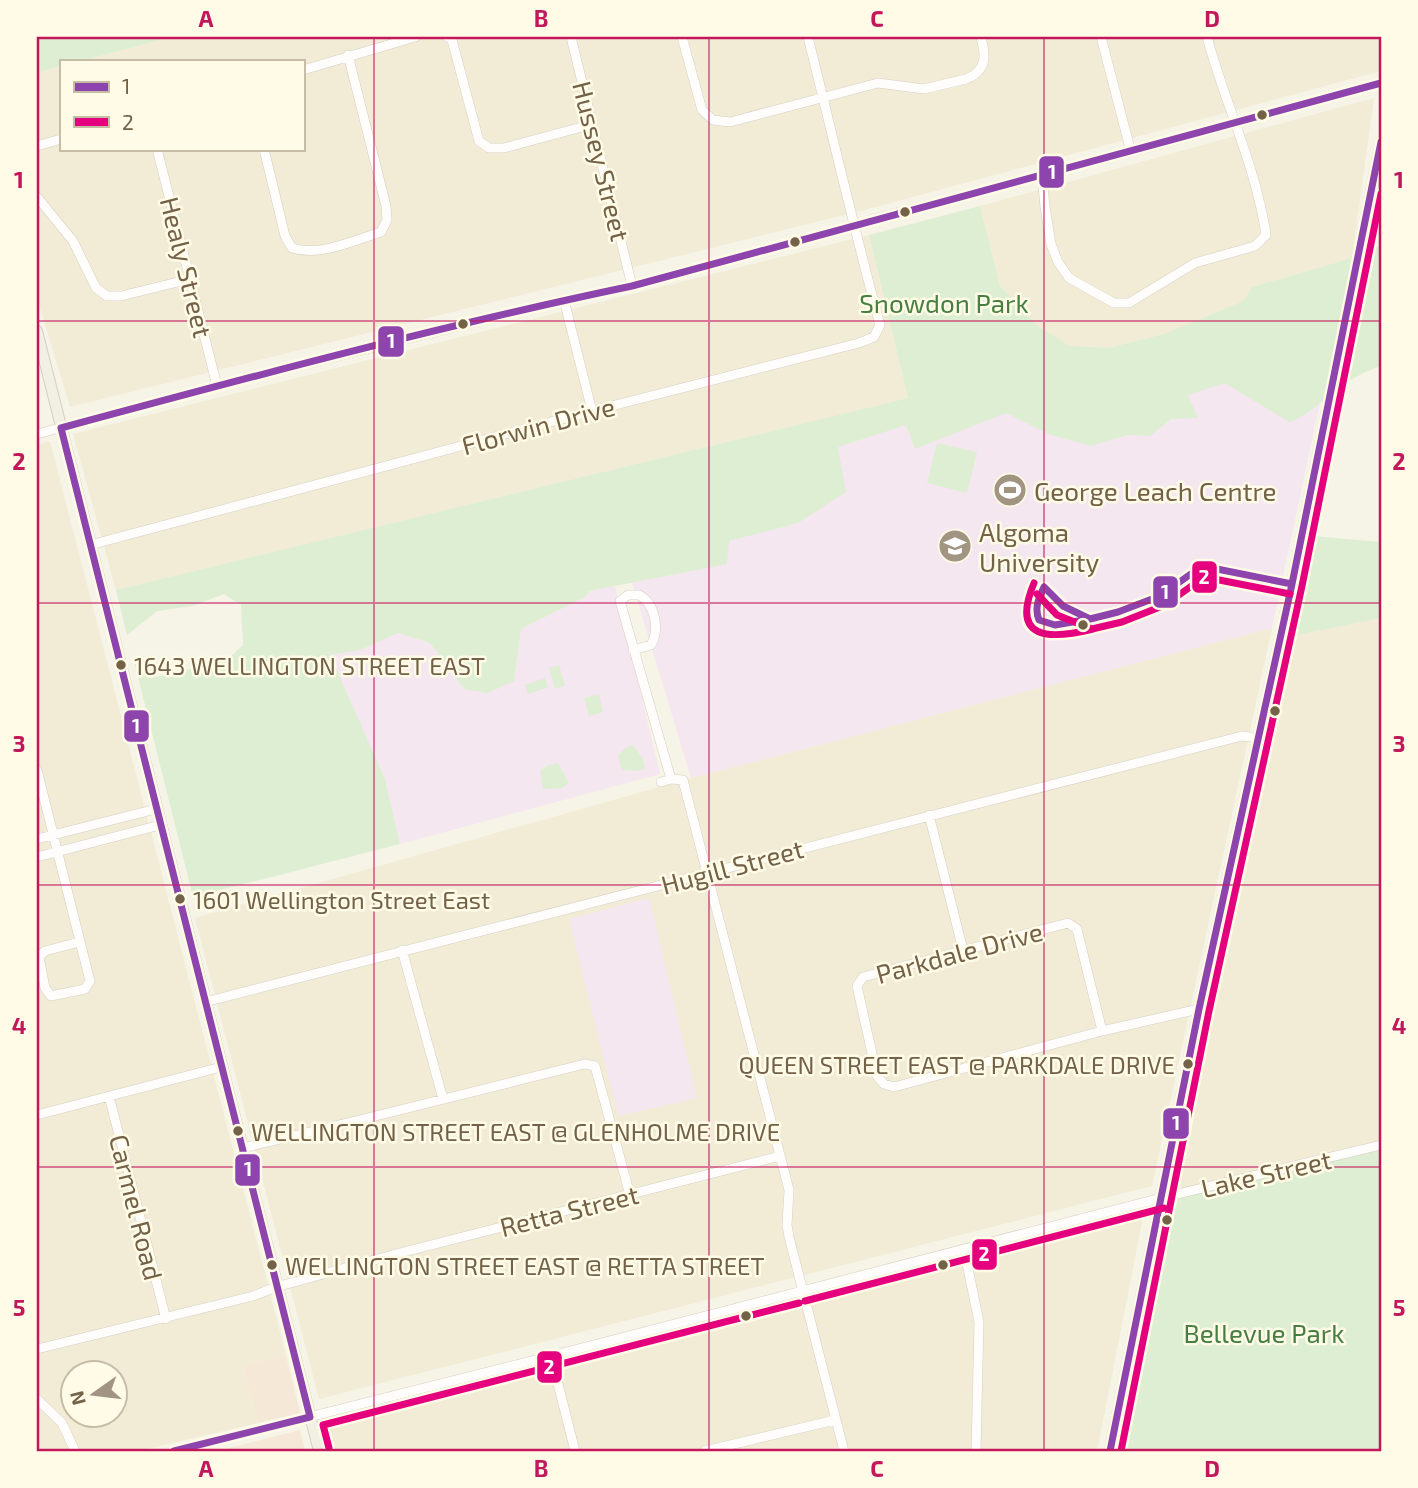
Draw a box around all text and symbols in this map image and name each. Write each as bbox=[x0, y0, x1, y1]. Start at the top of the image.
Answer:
text: A bbox=[198, 4, 214, 32]
text: B bbox=[534, 4, 548, 32]
text: C bbox=[870, 4, 884, 32]
text: D bbox=[1204, 4, 1220, 32]
legend bbox=[60, 60, 304, 150]
text: 1 bbox=[122, 73, 130, 98]
street label: Hussey Street bbox=[567, 78, 637, 244]
unlabelled marker bbox=[1255, 108, 1269, 122]
text: 2 bbox=[122, 109, 134, 134]
line badge: 1 bbox=[1038, 155, 1065, 189]
text: 1 bbox=[1048, 160, 1056, 183]
text: 1 bbox=[14, 165, 24, 193]
text: 1 bbox=[1394, 165, 1404, 193]
street label: Healy Street bbox=[155, 193, 219, 341]
unlabelled marker bbox=[898, 205, 912, 219]
unlabelled marker bbox=[788, 235, 802, 249]
park label: Snowdon Park bbox=[859, 287, 1029, 318]
unlabelled marker bbox=[456, 317, 470, 331]
line badge: 1 bbox=[377, 325, 405, 358]
text: 1 bbox=[387, 329, 395, 352]
street label: Florwin Drive bbox=[458, 390, 618, 460]
text: 2 bbox=[12, 447, 26, 475]
text: 2 bbox=[1392, 447, 1406, 475]
sports icon: George Leach Centre bbox=[991, 471, 1029, 509]
place label: George Leach Centre bbox=[1034, 475, 1277, 506]
place label: Algoma University bbox=[979, 516, 1099, 577]
school or university icon: Algoma University bbox=[936, 527, 974, 565]
line badge: 2 bbox=[1191, 560, 1218, 594]
text: 2 bbox=[1198, 565, 1210, 588]
line badge: 1 bbox=[1152, 575, 1179, 609]
text: 1 bbox=[1161, 580, 1169, 603]
unlabelled marker bbox=[1076, 618, 1090, 632]
place label: 1643 WELLINGTON STREET EAST bbox=[134, 651, 485, 680]
marker: 1643 WELLINGTON STREET EAST bbox=[114, 658, 128, 672]
unlabelled marker bbox=[1268, 704, 1282, 718]
line badge: 1 bbox=[123, 709, 150, 743]
text: 1 bbox=[132, 714, 140, 737]
text: 3 bbox=[12, 729, 26, 757]
text: 3 bbox=[1392, 729, 1406, 757]
street label: Hugill Street bbox=[657, 832, 807, 900]
place label: 1601 Wellington Street East bbox=[193, 885, 490, 914]
marker: 1601 Wellington Street East bbox=[173, 892, 187, 906]
street label: Parkdale Drive bbox=[872, 915, 1046, 989]
text: 4 bbox=[12, 1011, 26, 1039]
text: 4 bbox=[1392, 1011, 1406, 1039]
place label: QUEEN STREET EAST @ PARKDALE DRIVE bbox=[739, 1050, 1175, 1079]
marker: QUEEN STREET EAST @ PARKDALE DRIVE bbox=[1181, 1057, 1195, 1071]
line badge: 1 bbox=[1162, 1107, 1190, 1140]
text: 1 bbox=[1172, 1111, 1180, 1134]
place label: WELLINGTON STREET EAST @ GLENHOLME DRIVE bbox=[251, 1117, 780, 1146]
marker: WELLINGTON STREET EAST @ GLENHOLME DRIVE bbox=[231, 1124, 245, 1138]
street label: Carmel Road bbox=[104, 1131, 170, 1283]
street label: Lake Street bbox=[1198, 1143, 1334, 1203]
line badge: 1 bbox=[234, 1153, 261, 1187]
text: 1 bbox=[244, 1157, 252, 1180]
street label: Retta Street bbox=[496, 1178, 642, 1242]
unlabelled marker bbox=[1160, 1213, 1174, 1227]
line badge: 2 bbox=[971, 1238, 998, 1271]
text: 2 bbox=[978, 1242, 990, 1265]
place label: WELLINGTON STREET EAST @ RETTA STREET bbox=[285, 1251, 765, 1280]
marker: WELLINGTON STREET EAST @ RETTA STREET bbox=[265, 1258, 279, 1272]
unlabelled marker bbox=[936, 1258, 950, 1272]
text: 5 bbox=[13, 1293, 25, 1321]
text: 5 bbox=[1393, 1293, 1405, 1321]
unlabelled marker bbox=[739, 1309, 753, 1323]
park label: Bellevue Park bbox=[1184, 1317, 1344, 1348]
line badge: 2 bbox=[536, 1350, 563, 1384]
text: 2 bbox=[543, 1355, 555, 1378]
north arrow bbox=[60, 1358, 130, 1428]
text: N bbox=[64, 1389, 90, 1408]
text: A bbox=[198, 1454, 214, 1482]
text: B bbox=[534, 1454, 548, 1482]
text: C bbox=[870, 1454, 884, 1482]
text: D bbox=[1204, 1454, 1220, 1482]

